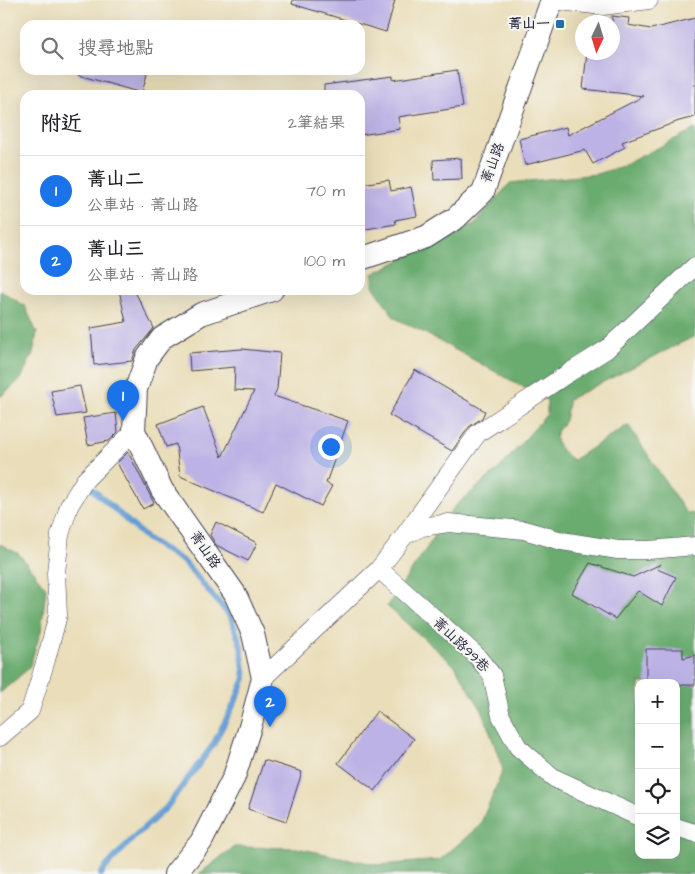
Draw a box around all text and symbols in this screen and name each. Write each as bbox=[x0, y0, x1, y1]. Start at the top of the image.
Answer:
place label: 菁山一 bbox=[508, 14, 550, 34]
north arrow bbox=[575, 15, 620, 60]
marker: 菁山一 bbox=[554, 18, 566, 30]
search box bbox=[20, 20, 365, 75]
icon: search bbox=[38, 34, 66, 62]
text: 搜尋地點 bbox=[78, 35, 154, 62]
text: 附近 bbox=[40, 109, 82, 138]
text: 2筆結果 bbox=[288, 112, 345, 134]
street label: 菁山路 bbox=[476, 140, 510, 186]
text: 菁山二 bbox=[87, 166, 144, 193]
text: 1 bbox=[55, 180, 57, 202]
text: 70 m bbox=[306, 180, 345, 202]
text: 公車站 · 菁山路 bbox=[87, 194, 198, 216]
text: 菁山三 bbox=[87, 236, 144, 263]
text: 2 bbox=[51, 250, 61, 272]
text: 100 m bbox=[304, 250, 345, 272]
text: 公車站 · 菁山路 bbox=[87, 264, 198, 286]
pin: 1 bbox=[107, 380, 139, 421]
your location bbox=[318, 434, 344, 460]
street label: 菁山路 bbox=[185, 527, 225, 573]
street label: 菁山路99巷 bbox=[428, 613, 495, 678]
map controls bbox=[635, 679, 680, 859]
button: + bbox=[635, 679, 680, 724]
pin: 2 bbox=[254, 686, 286, 727]
button: − bbox=[635, 724, 680, 769]
button: locate bbox=[635, 769, 680, 814]
button: layers bbox=[635, 814, 680, 859]

